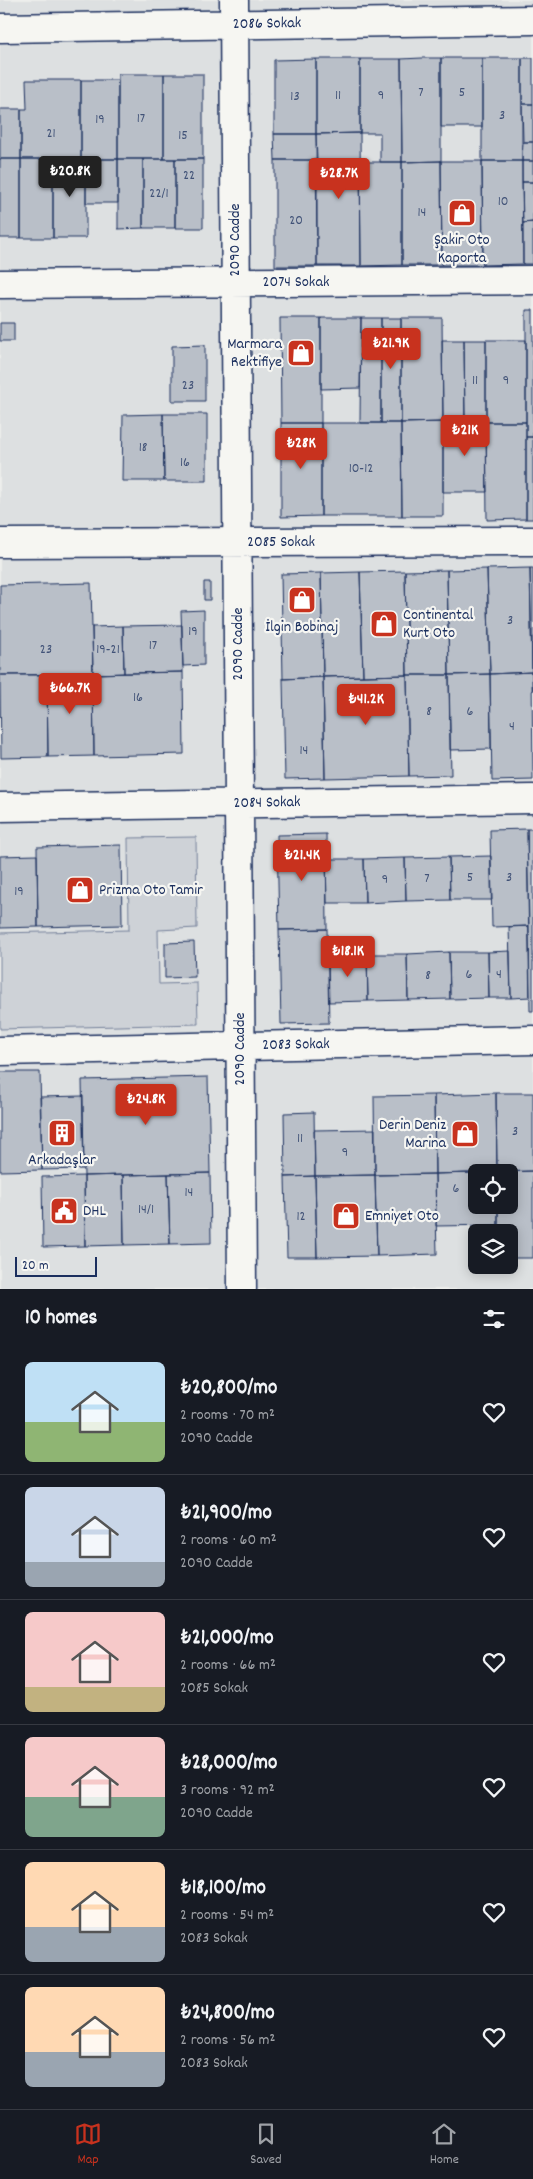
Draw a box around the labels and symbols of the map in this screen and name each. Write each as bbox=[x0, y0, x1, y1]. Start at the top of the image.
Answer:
street label: 2086 Sokak bbox=[233, 12, 301, 36]
house number: 7 bbox=[418, 83, 424, 103]
house number: 5 bbox=[459, 83, 465, 103]
house number: 11 bbox=[335, 86, 341, 106]
house number: 9 bbox=[378, 86, 384, 106]
house number: 13 bbox=[290, 87, 300, 107]
house number: 3 bbox=[499, 106, 505, 126]
house number: 17 bbox=[137, 109, 145, 129]
house number: 19 bbox=[95, 110, 105, 130]
house number: 21 bbox=[46, 124, 56, 144]
house number: 15 bbox=[178, 126, 188, 146]
pin: ₺20.8K bbox=[29, 156, 111, 198]
pin: ₺28.7K bbox=[298, 158, 380, 200]
house number: 22 bbox=[183, 166, 195, 186]
house number: 22/1 bbox=[149, 184, 169, 204]
house number: 10 bbox=[498, 192, 508, 212]
shop icon: Şakir Oto Kaporta bbox=[447, 198, 477, 228]
house number: 14 bbox=[418, 203, 426, 223]
street label: 2090 Cadde bbox=[224, 204, 247, 276]
house number: 20 bbox=[289, 211, 303, 231]
place label: Şakir Oto Kaporta bbox=[434, 229, 490, 270]
street label: 2074 Sokak bbox=[263, 271, 329, 294]
pin: ₺21.9K bbox=[350, 328, 432, 370]
place label: Marmara Rektifiye bbox=[227, 333, 282, 374]
shop icon: Marmara Rektifiye bbox=[286, 338, 316, 368]
house number: 11 bbox=[472, 371, 478, 391]
house number: 9 bbox=[503, 371, 509, 391]
house number: 23 bbox=[182, 376, 194, 396]
pin: ₺21K bbox=[435, 414, 495, 457]
pin: ₺28K bbox=[271, 428, 331, 470]
house number: 18 bbox=[139, 438, 148, 458]
house number: 16 bbox=[180, 453, 190, 473]
house number: 10-12 bbox=[349, 459, 373, 479]
street label: 2085 Sokak bbox=[247, 531, 315, 554]
shop icon: İlgin Bobinaj bbox=[287, 585, 317, 615]
place label: Continental Kurt Oto bbox=[403, 604, 473, 645]
street label: 2090 Cadde bbox=[227, 608, 250, 680]
shop icon: Continental Kurt Oto bbox=[369, 609, 399, 639]
house number: 3 bbox=[507, 611, 513, 631]
place label: İlgin Bobinaj bbox=[266, 616, 338, 639]
house number: 19 bbox=[188, 622, 198, 642]
house number: 17 bbox=[149, 636, 157, 656]
house number: 23 bbox=[40, 640, 52, 660]
house number: 19-21 bbox=[96, 640, 120, 660]
pin: ₺66.7K bbox=[29, 672, 111, 715]
pin: ₺41.2K bbox=[325, 684, 407, 726]
house number: 16 bbox=[133, 688, 143, 708]
house number: 8 bbox=[426, 702, 432, 722]
house number: 6 bbox=[467, 702, 474, 722]
house number: 4 bbox=[509, 717, 515, 737]
house number: 14 bbox=[300, 741, 308, 761]
street label: 2084 Sokak bbox=[233, 791, 301, 815]
pin: ₺21.4K bbox=[261, 840, 343, 882]
house number: 5 bbox=[467, 868, 473, 888]
house number: 3 bbox=[506, 868, 512, 888]
house number: 7 bbox=[424, 869, 430, 889]
house number: 9 bbox=[382, 870, 388, 890]
shop icon: Prizma Oto Tamir bbox=[65, 875, 95, 905]
place label: Prizma Oto Tamir bbox=[99, 879, 203, 902]
house number: 19 bbox=[14, 882, 24, 902]
pin: ₺18.1K bbox=[307, 936, 389, 978]
house number: 6 bbox=[466, 965, 473, 985]
house number: 4 bbox=[496, 965, 502, 985]
house number: 8 bbox=[425, 966, 431, 986]
street label: 2090 Cadde bbox=[229, 1013, 252, 1085]
street label: 2083 Sokak bbox=[262, 1033, 330, 1057]
pin: ₺24.8K bbox=[105, 1084, 187, 1126]
place label: Derin Deniz Marina bbox=[379, 1114, 446, 1155]
building icon: Arkadaşlar bbox=[47, 1118, 77, 1148]
shop icon: Derin Deniz Marina bbox=[450, 1119, 480, 1149]
house number: 3 bbox=[512, 1122, 518, 1142]
house number: 11 bbox=[297, 1129, 303, 1149]
house number: 9 bbox=[342, 1143, 348, 1163]
place label: Arkadaşlar bbox=[28, 1149, 96, 1172]
house number: 6 bbox=[453, 1179, 460, 1199]
house number: 14 bbox=[185, 1183, 193, 1203]
public building icon: DHL bbox=[49, 1196, 79, 1226]
place label: DHL bbox=[83, 1200, 106, 1223]
house number: 14/1 bbox=[138, 1200, 154, 1220]
shop icon: Emniyet Oto bbox=[331, 1201, 361, 1231]
place label: Emniyet Oto bbox=[365, 1205, 439, 1228]
house number: 12 bbox=[296, 1207, 306, 1227]
scale bar bbox=[15, 1254, 98, 1277]

